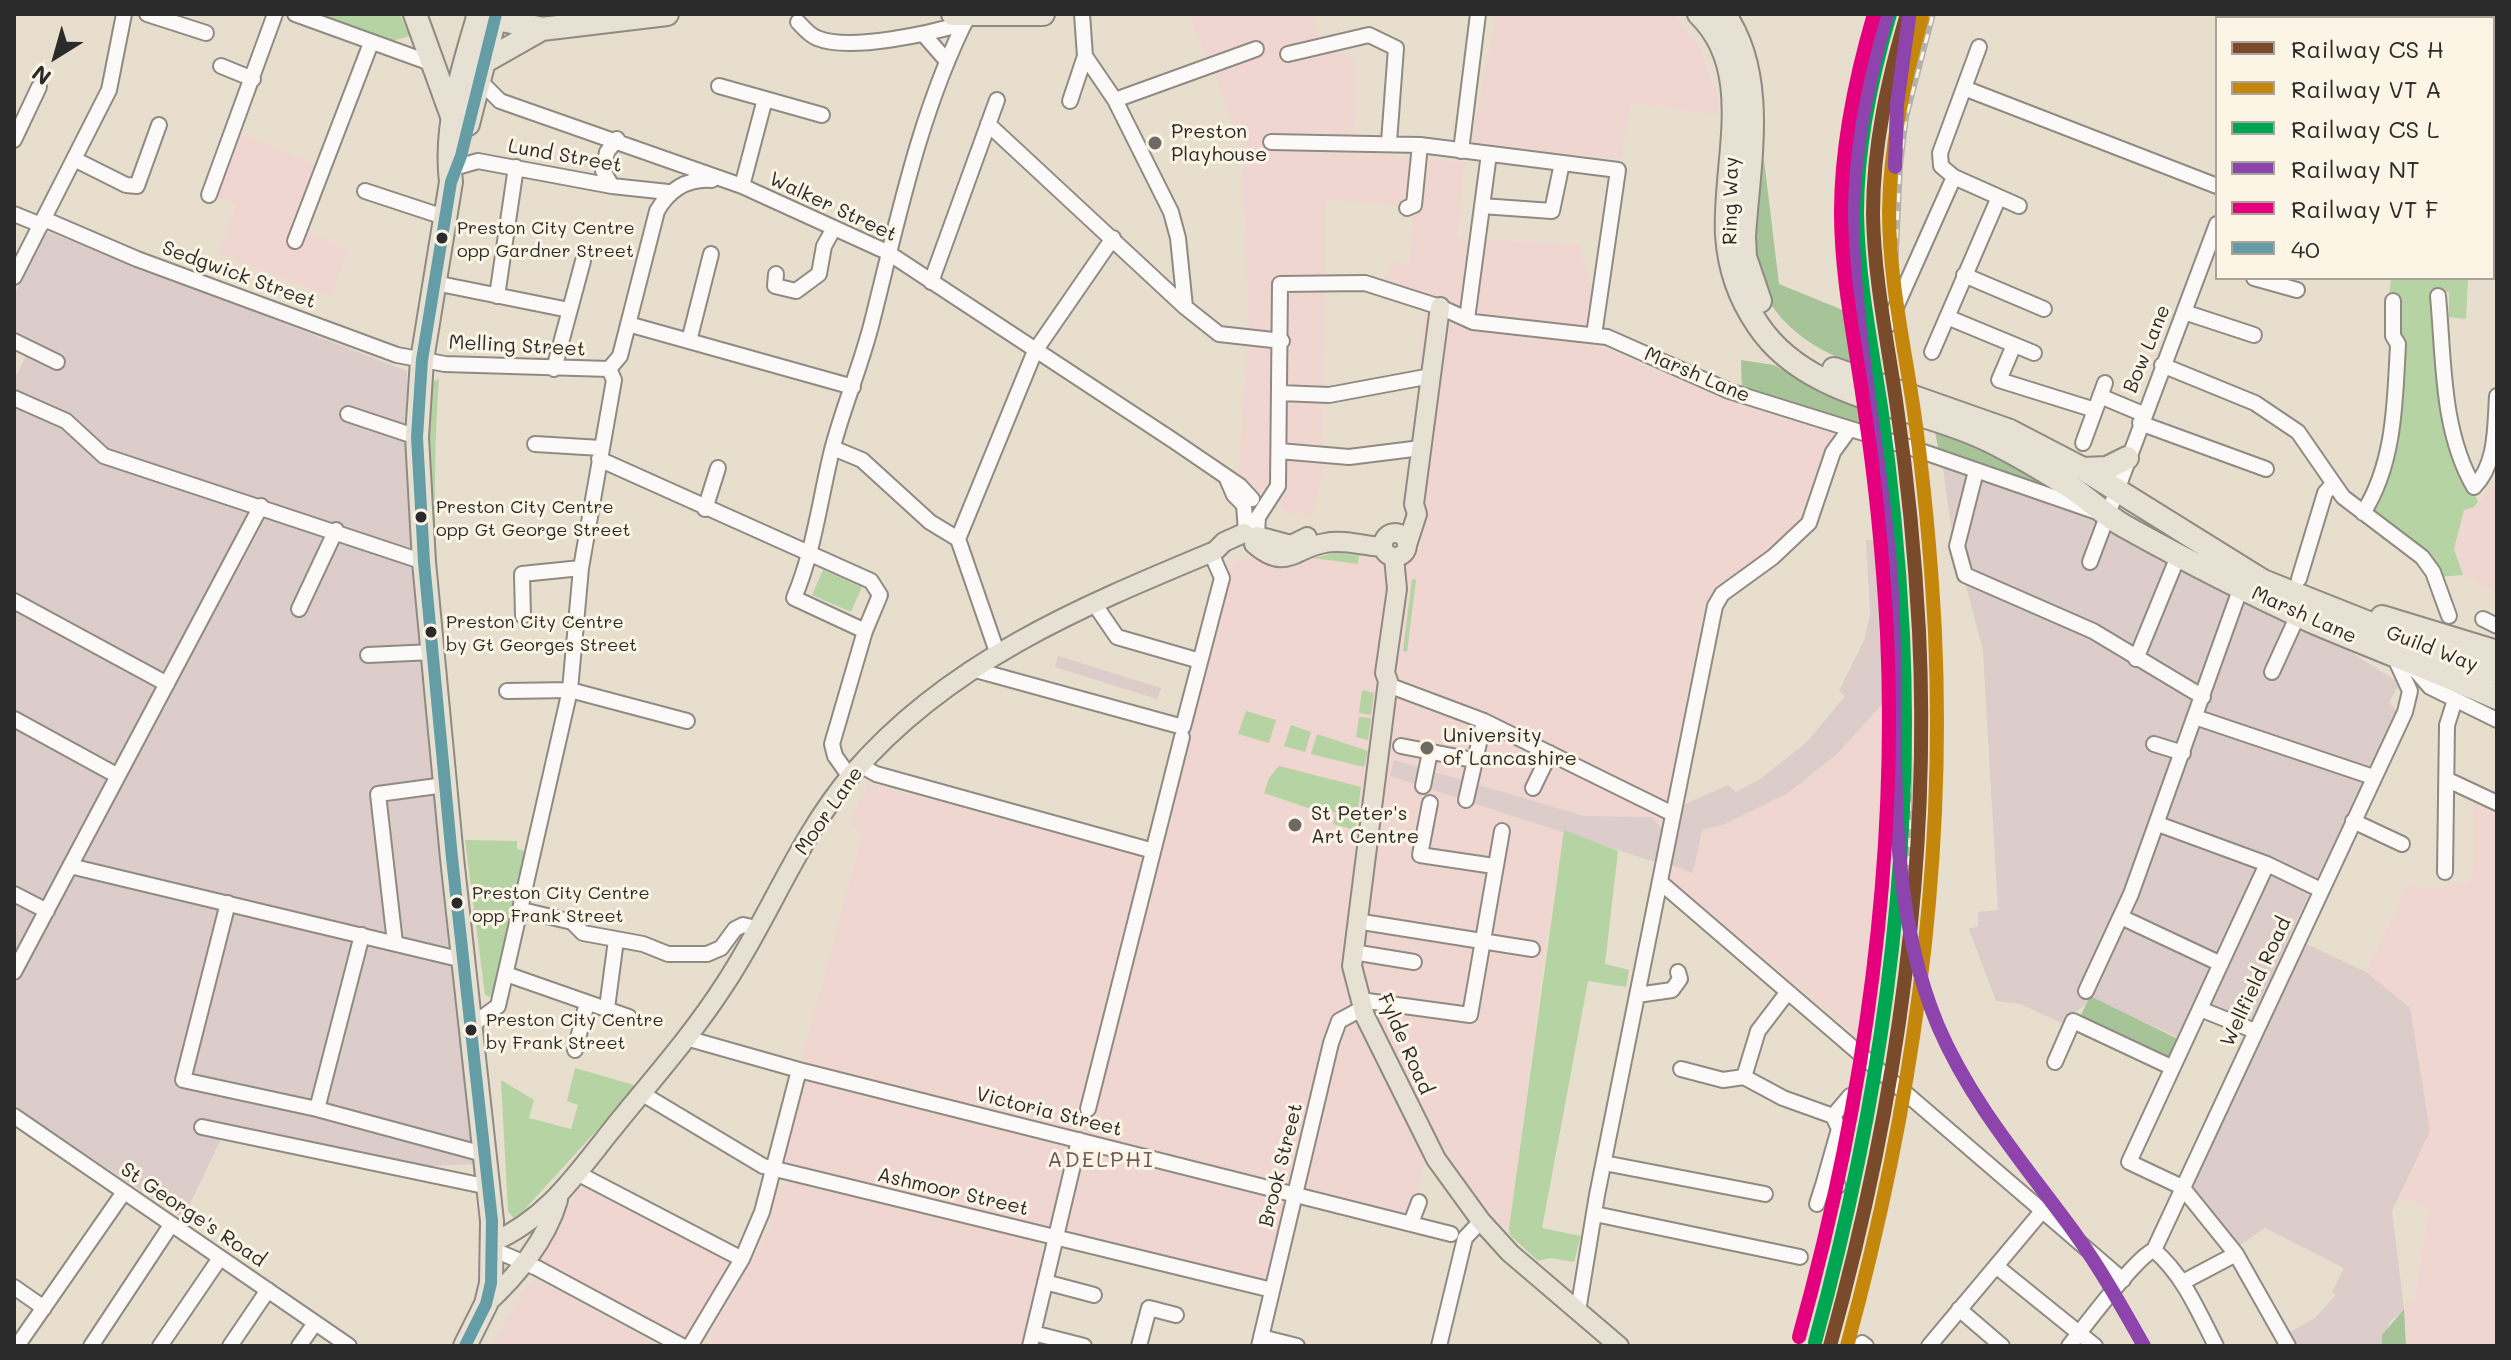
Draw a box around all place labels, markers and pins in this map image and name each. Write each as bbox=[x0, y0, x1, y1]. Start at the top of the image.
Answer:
place label: Preston Playhouse bbox=[1171, 120, 1267, 167]
marker: Preston Playhouse bbox=[1146, 134, 1164, 152]
place label: Preston City Centre opp Gardner Street bbox=[457, 217, 635, 260]
marker: Preston City Centre opp Gardner Street bbox=[434, 230, 450, 246]
place label: Preston City Centre opp Gt George Street bbox=[436, 496, 630, 538]
marker: Preston City Centre opp Gt George Street bbox=[413, 509, 429, 525]
place label: Preston City Centre by Gt Georges Street bbox=[446, 611, 637, 654]
marker: Preston City Centre by Gt Georges Street bbox=[423, 624, 439, 640]
place label: University of Lancashire bbox=[1443, 724, 1577, 771]
marker: University of Lancashire bbox=[1418, 739, 1436, 757]
place label: St Peter's Art Centre bbox=[1311, 802, 1419, 849]
marker: St Peter's Art Centre bbox=[1286, 816, 1304, 834]
place label: Preston City Centre opp Frank Street bbox=[472, 882, 650, 924]
marker: Preston City Centre opp Frank Street bbox=[449, 895, 465, 911]
place label: Preston City Centre by Frank Street bbox=[486, 1009, 664, 1052]
marker: Preston City Centre by Frank Street bbox=[463, 1022, 479, 1038]

